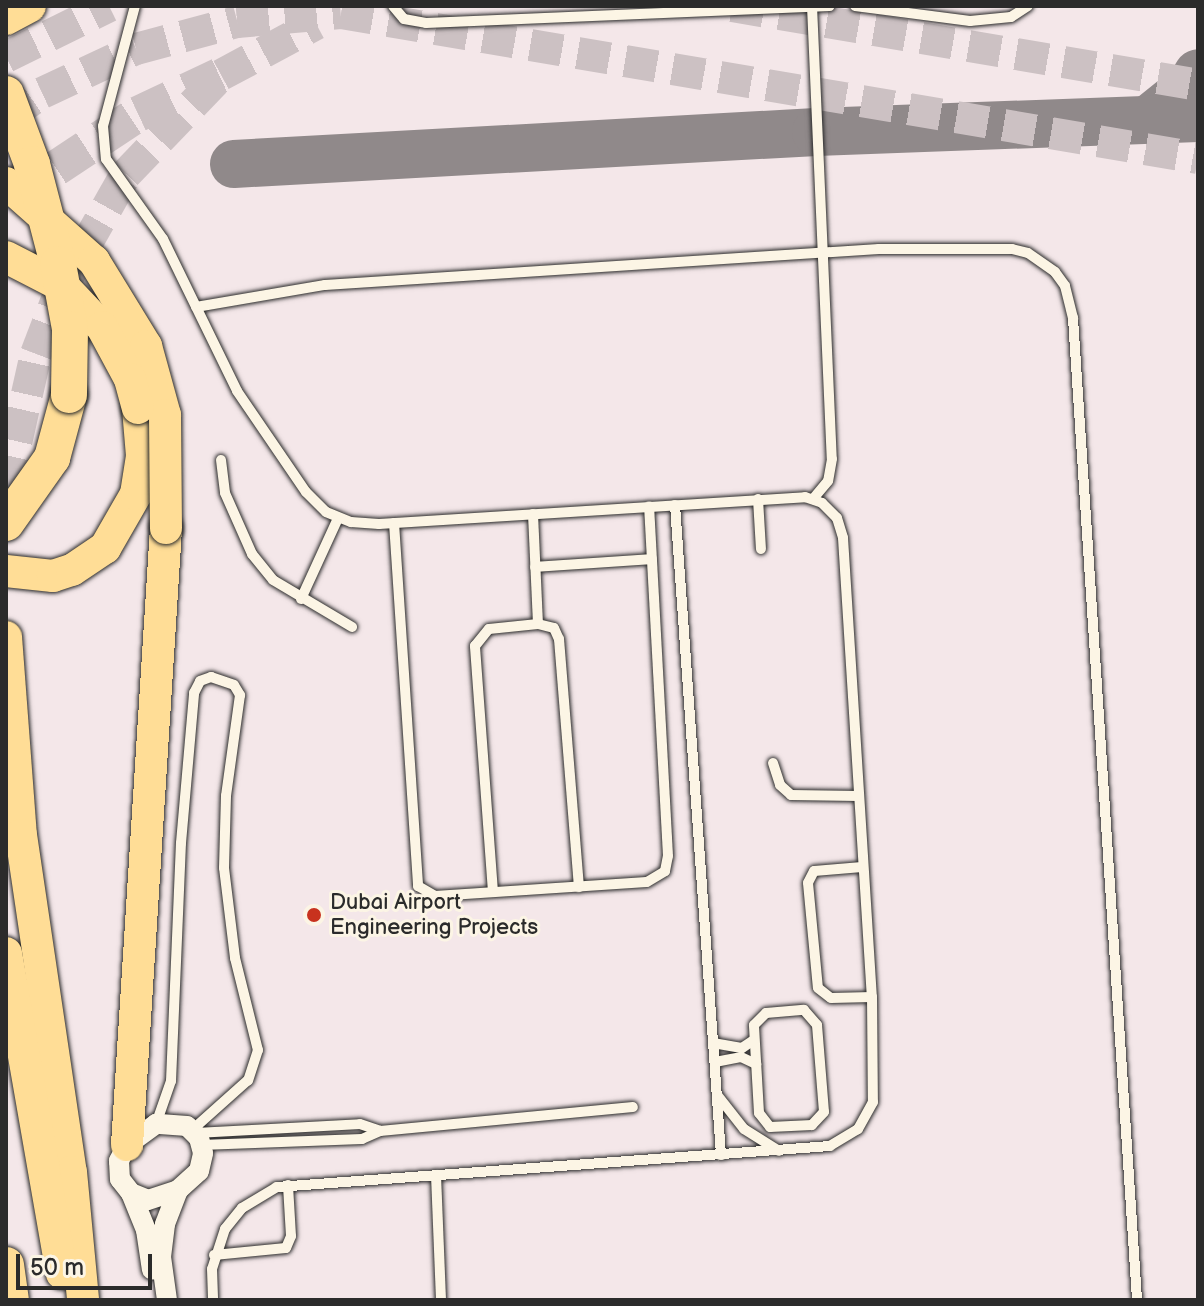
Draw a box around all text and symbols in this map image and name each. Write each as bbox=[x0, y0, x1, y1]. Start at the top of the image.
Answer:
place label: Dubai Airport Engineering Projects bbox=[330, 889, 538, 940]
marker: Dubai Airport Engineering Projects bbox=[305, 906, 323, 924]
scale bar bbox=[20, 1238, 156, 1288]
text: 50 m bbox=[30, 1253, 84, 1282]

